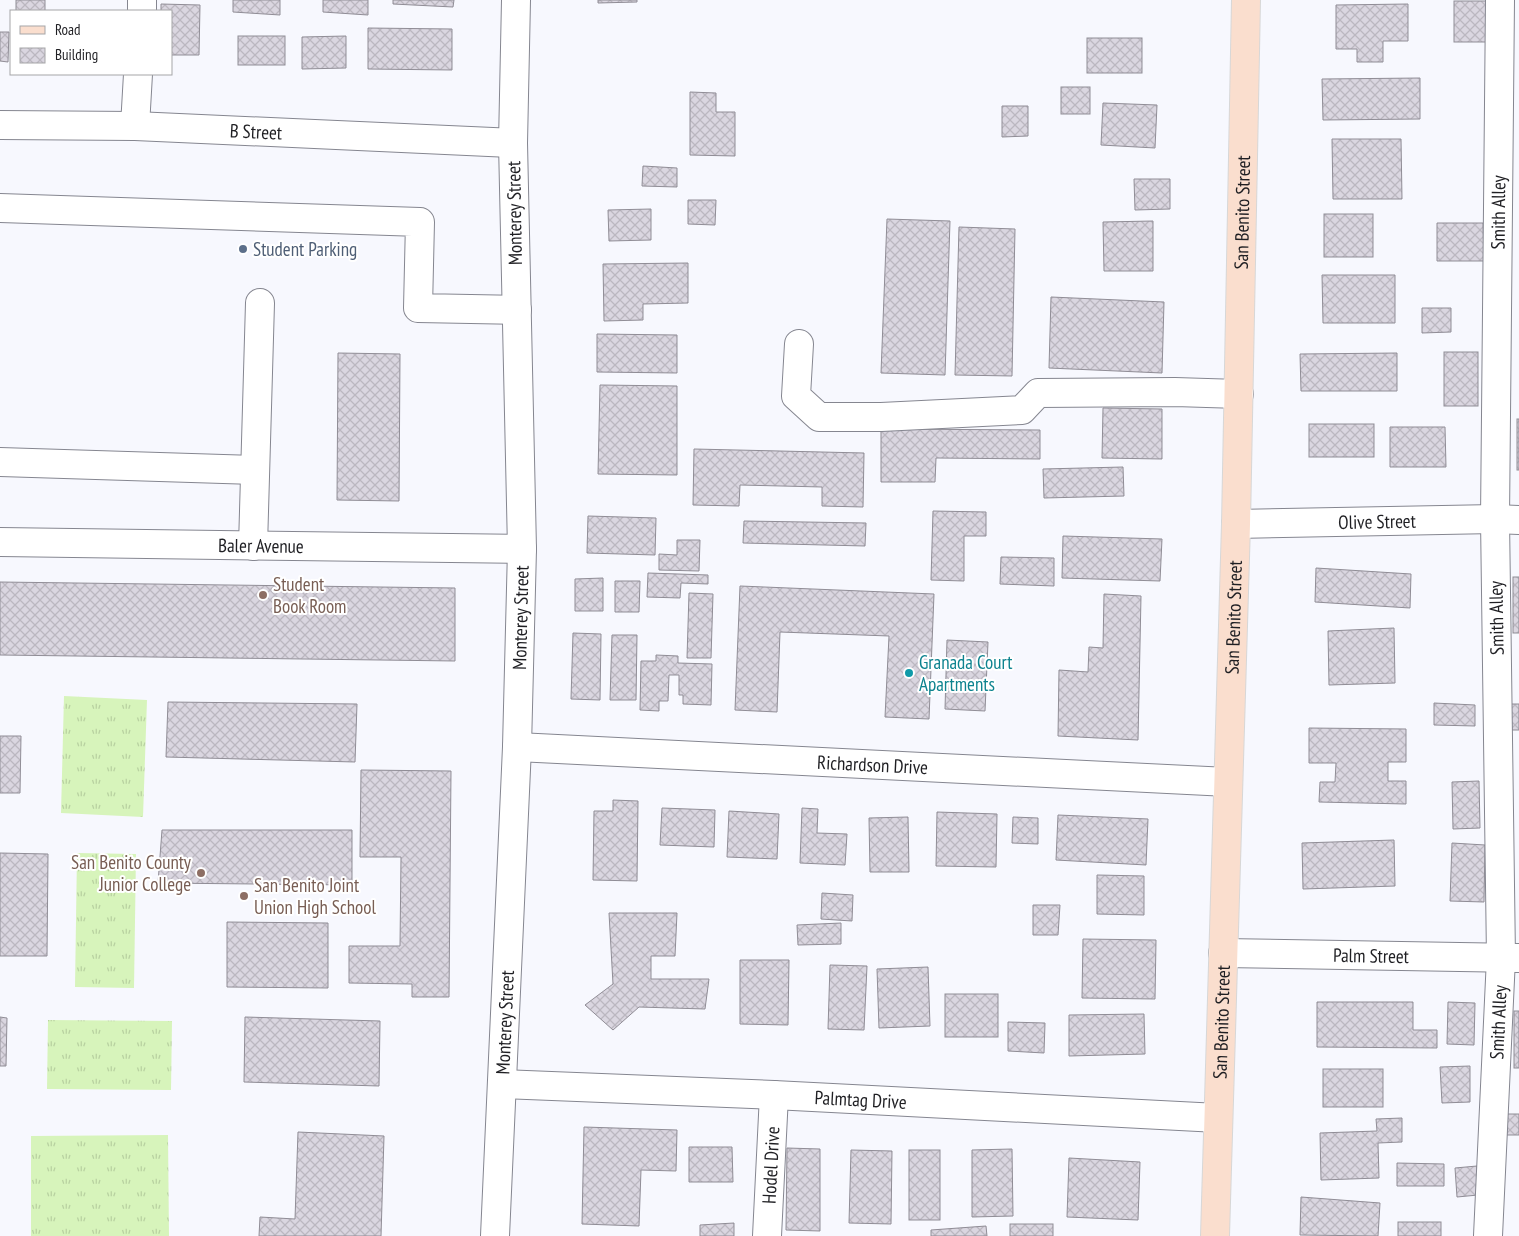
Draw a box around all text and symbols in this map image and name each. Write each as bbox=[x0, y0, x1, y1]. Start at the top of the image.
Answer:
legend bbox=[10, 10, 172, 75]
text: Road bbox=[55, 20, 81, 39]
text: Building bbox=[55, 45, 98, 64]
street label: B Street bbox=[229, 118, 283, 145]
street label: San Benito Street bbox=[1229, 154, 1255, 270]
street label: Monterey Street bbox=[501, 160, 527, 265]
street label: Smith Alley bbox=[1486, 174, 1510, 250]
place label: Student Parking bbox=[253, 237, 357, 261]
marker: Student Parking bbox=[237, 243, 249, 255]
street label: Olive Street bbox=[1338, 509, 1417, 534]
street label: Baler Avenue bbox=[218, 533, 304, 558]
street label: San Benito Street bbox=[1220, 559, 1247, 675]
street label: Monterey Street bbox=[507, 564, 534, 670]
place label: Student Book Room bbox=[273, 572, 346, 618]
street label: Smith Alley bbox=[1483, 580, 1509, 655]
marker: Student Book Room bbox=[257, 589, 269, 601]
place label: Granada Court Apartments bbox=[919, 650, 1013, 696]
marker: Granada Court Apartments bbox=[903, 667, 915, 679]
street label: Richardson Drive bbox=[817, 750, 929, 779]
place label: San Benito County Junior College bbox=[71, 850, 192, 896]
marker: San Benito County Junior College bbox=[195, 867, 207, 879]
place label: San Benito Joint Union High School bbox=[254, 873, 377, 919]
marker: San Benito Joint Union High School bbox=[238, 890, 250, 902]
street label: Palm Street bbox=[1333, 943, 1410, 968]
street label: San Benito Street bbox=[1208, 964, 1235, 1079]
street label: Monterey Street bbox=[490, 969, 519, 1075]
street label: Smith Alley bbox=[1484, 984, 1512, 1060]
street label: Palmtag Drive bbox=[814, 1085, 907, 1114]
street label: Hodel Drive bbox=[757, 1126, 784, 1204]

